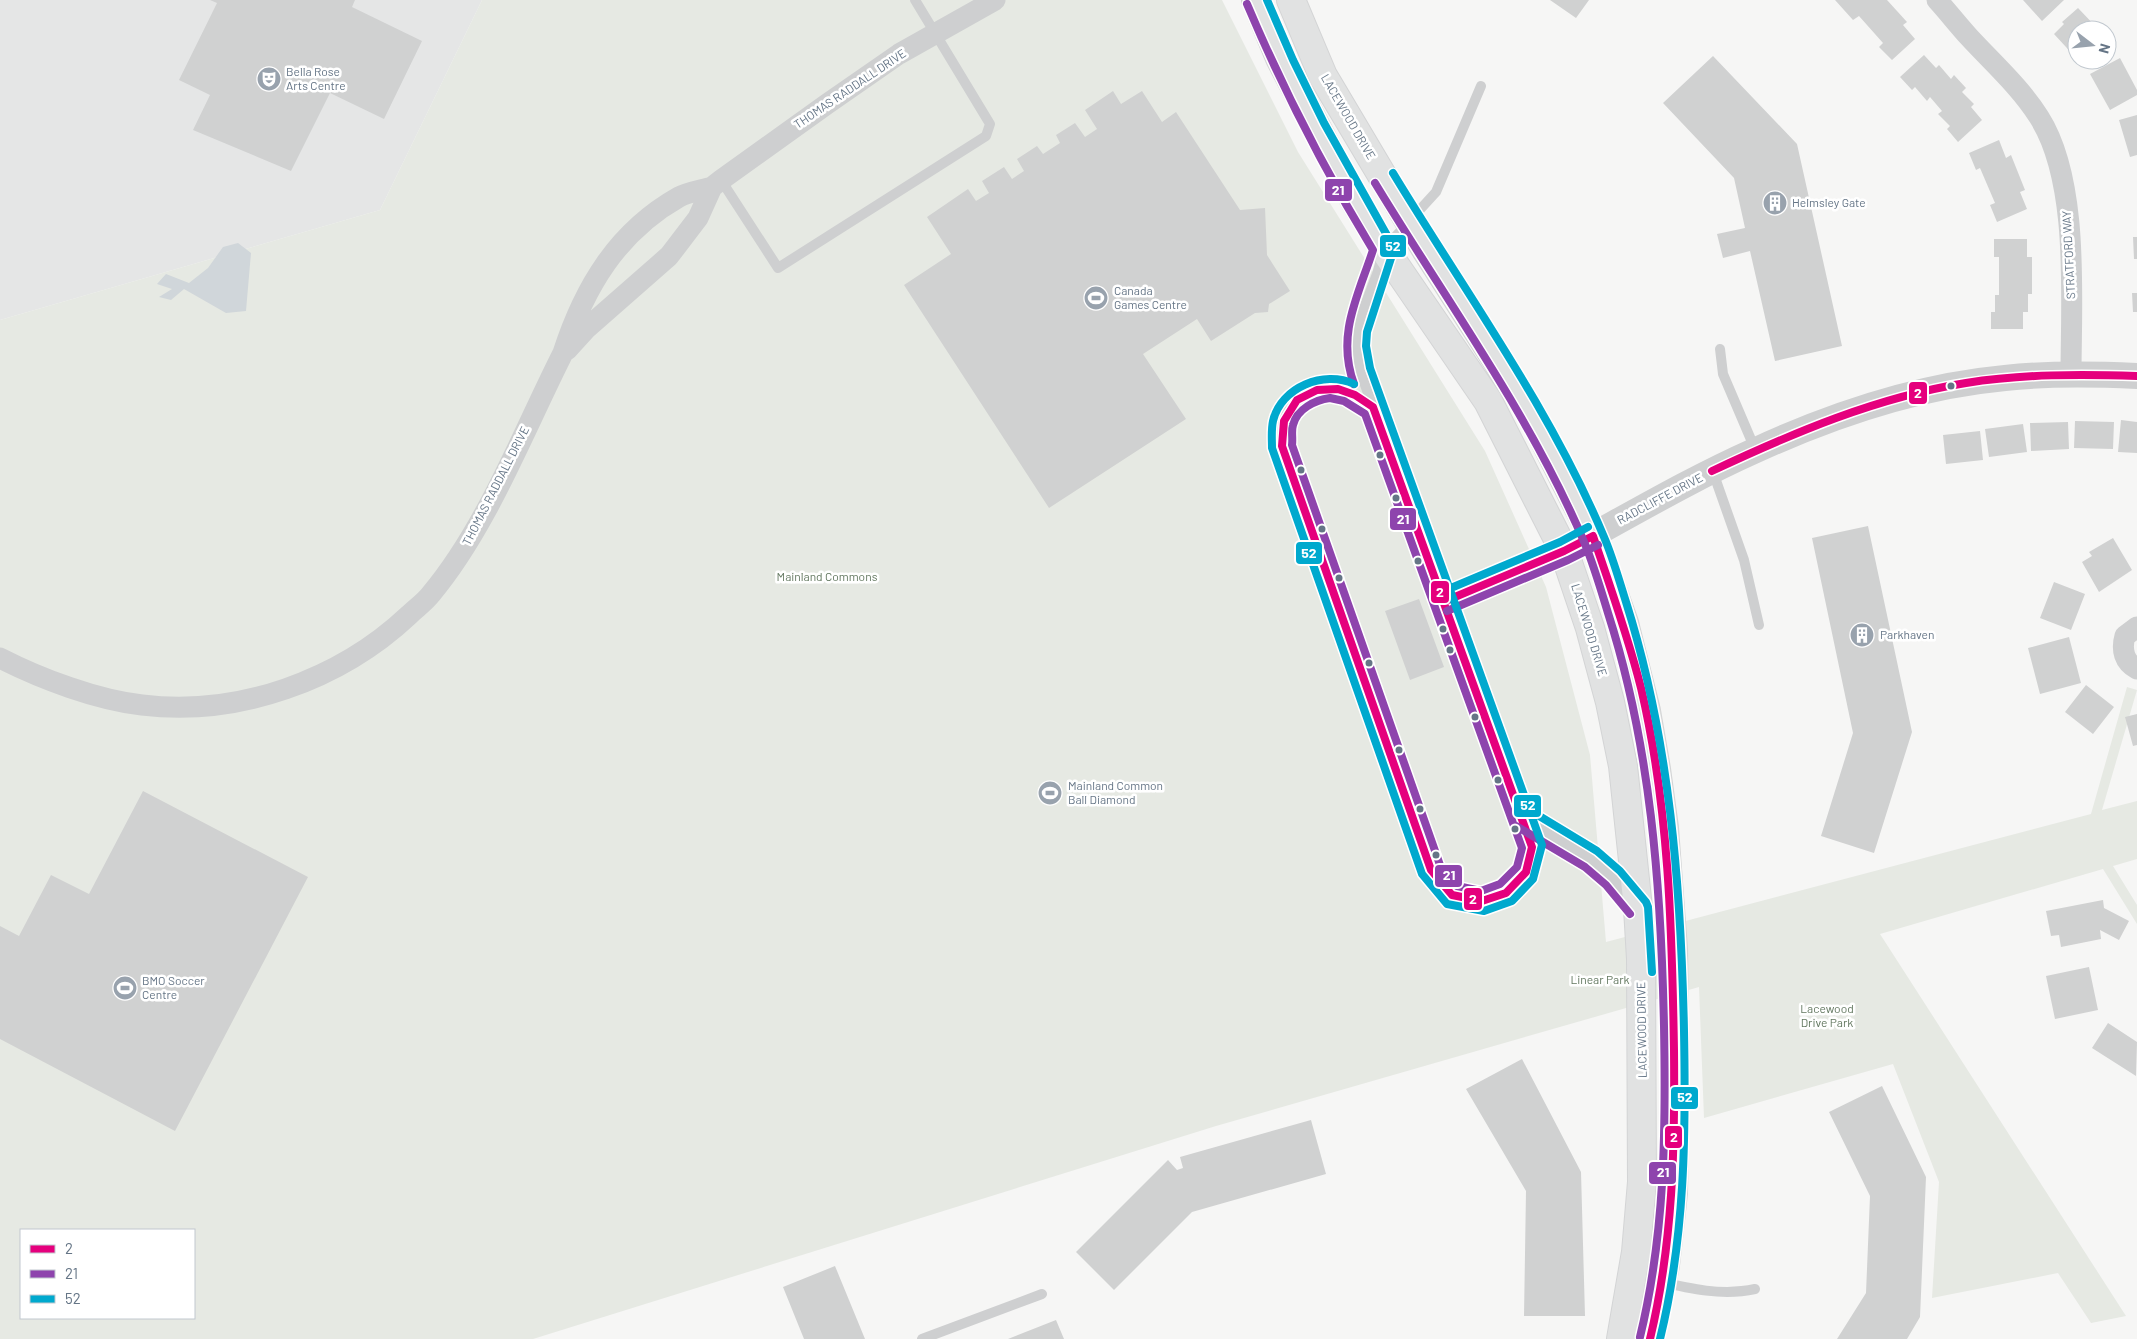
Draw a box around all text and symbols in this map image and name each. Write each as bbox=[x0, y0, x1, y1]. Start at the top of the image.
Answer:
north arrow bbox=[2067, 20, 2117, 70]
text: N bbox=[2096, 42, 2114, 56]
street label: THOMAS RADDALL DRIVE bbox=[791, 45, 908, 131]
place label: Bella Rose Arts Centre bbox=[286, 64, 346, 92]
theatre icon: Bella Rose Arts Centre bbox=[256, 66, 282, 92]
street label: LACEWOOD DRIVE bbox=[1319, 71, 1379, 162]
line badge: 21 bbox=[1324, 178, 1353, 202]
text: 21 bbox=[1332, 181, 1344, 198]
building icon: Helmsley Gate bbox=[1762, 190, 1788, 216]
place label: Helmsley Gate bbox=[1792, 195, 1866, 209]
street label: STRATFORD WAY bbox=[2059, 210, 2077, 300]
line badge: 52 bbox=[1379, 234, 1407, 258]
text: 52 bbox=[1385, 237, 1401, 254]
place label: Canada Games Centre bbox=[1114, 283, 1187, 311]
sports icon: Canada Games Centre bbox=[1083, 285, 1109, 311]
line badge: 2 bbox=[1908, 381, 1928, 405]
unlabelled marker bbox=[1946, 381, 1956, 391]
text: 2 bbox=[1914, 384, 1922, 401]
street label: THOMAS RADDALL DRIVE bbox=[459, 424, 531, 548]
unlabelled marker bbox=[1375, 450, 1385, 460]
unlabelled marker bbox=[1296, 465, 1306, 475]
street label: RADCLIFFE DRIVE bbox=[1614, 470, 1705, 527]
unlabelled marker bbox=[1391, 493, 1401, 503]
line badge: 21 bbox=[1389, 507, 1417, 531]
text: 21 bbox=[1397, 510, 1409, 527]
unlabelled marker bbox=[1317, 524, 1327, 534]
line badge: 52 bbox=[1295, 541, 1323, 565]
text: 52 bbox=[1301, 544, 1317, 561]
unlabelled marker bbox=[1413, 556, 1423, 566]
park label: Mainland Commons bbox=[777, 569, 878, 583]
unlabelled marker bbox=[1334, 573, 1344, 583]
line badge: 2 bbox=[1430, 580, 1450, 604]
street label: LACEWOOD DRIVE bbox=[1569, 582, 1611, 678]
text: 2 bbox=[1436, 583, 1444, 600]
building icon: Parkhaven bbox=[1849, 622, 1875, 648]
unlabelled marker bbox=[1438, 624, 1448, 634]
place label: Parkhaven bbox=[1880, 627, 1934, 641]
unlabelled marker bbox=[1445, 645, 1455, 655]
unlabelled marker bbox=[1364, 658, 1374, 668]
unlabelled marker bbox=[1470, 712, 1480, 722]
unlabelled marker bbox=[1394, 745, 1404, 755]
unlabelled marker bbox=[1493, 775, 1503, 785]
place label: Mainland Common Ball Diamond bbox=[1068, 778, 1163, 806]
sports icon: Mainland Common Ball Diamond bbox=[1037, 780, 1063, 806]
line badge: 52 bbox=[1513, 794, 1542, 818]
text: 52 bbox=[1520, 796, 1536, 813]
unlabelled marker bbox=[1415, 804, 1425, 814]
unlabelled marker bbox=[1510, 824, 1520, 834]
unlabelled marker bbox=[1431, 850, 1441, 860]
line badge: 21 bbox=[1434, 864, 1463, 888]
text: 21 bbox=[1443, 866, 1455, 883]
line badge: 2 bbox=[1463, 887, 1483, 911]
text: 2 bbox=[1469, 890, 1477, 907]
park label: Linear Park bbox=[1570, 972, 1630, 986]
place label: BMO Soccer Centre bbox=[142, 973, 205, 1001]
sports icon: BMO Soccer Centre bbox=[112, 975, 138, 1001]
street label: LACEWOOD DRIVE bbox=[1633, 982, 1649, 1078]
park label: Lacewood Drive Park bbox=[1800, 1001, 1854, 1029]
line badge: 52 bbox=[1670, 1086, 1699, 1110]
text: 52 bbox=[1677, 1088, 1693, 1105]
line badge: 2 bbox=[1664, 1125, 1683, 1149]
text: 2 bbox=[1670, 1128, 1678, 1145]
line badge: 21 bbox=[1648, 1161, 1677, 1185]
text: 21 bbox=[1657, 1163, 1669, 1180]
legend bbox=[20, 1229, 195, 1319]
text: 2 bbox=[65, 1239, 73, 1257]
text: 21 bbox=[65, 1264, 78, 1282]
text: 52 bbox=[65, 1289, 81, 1307]

